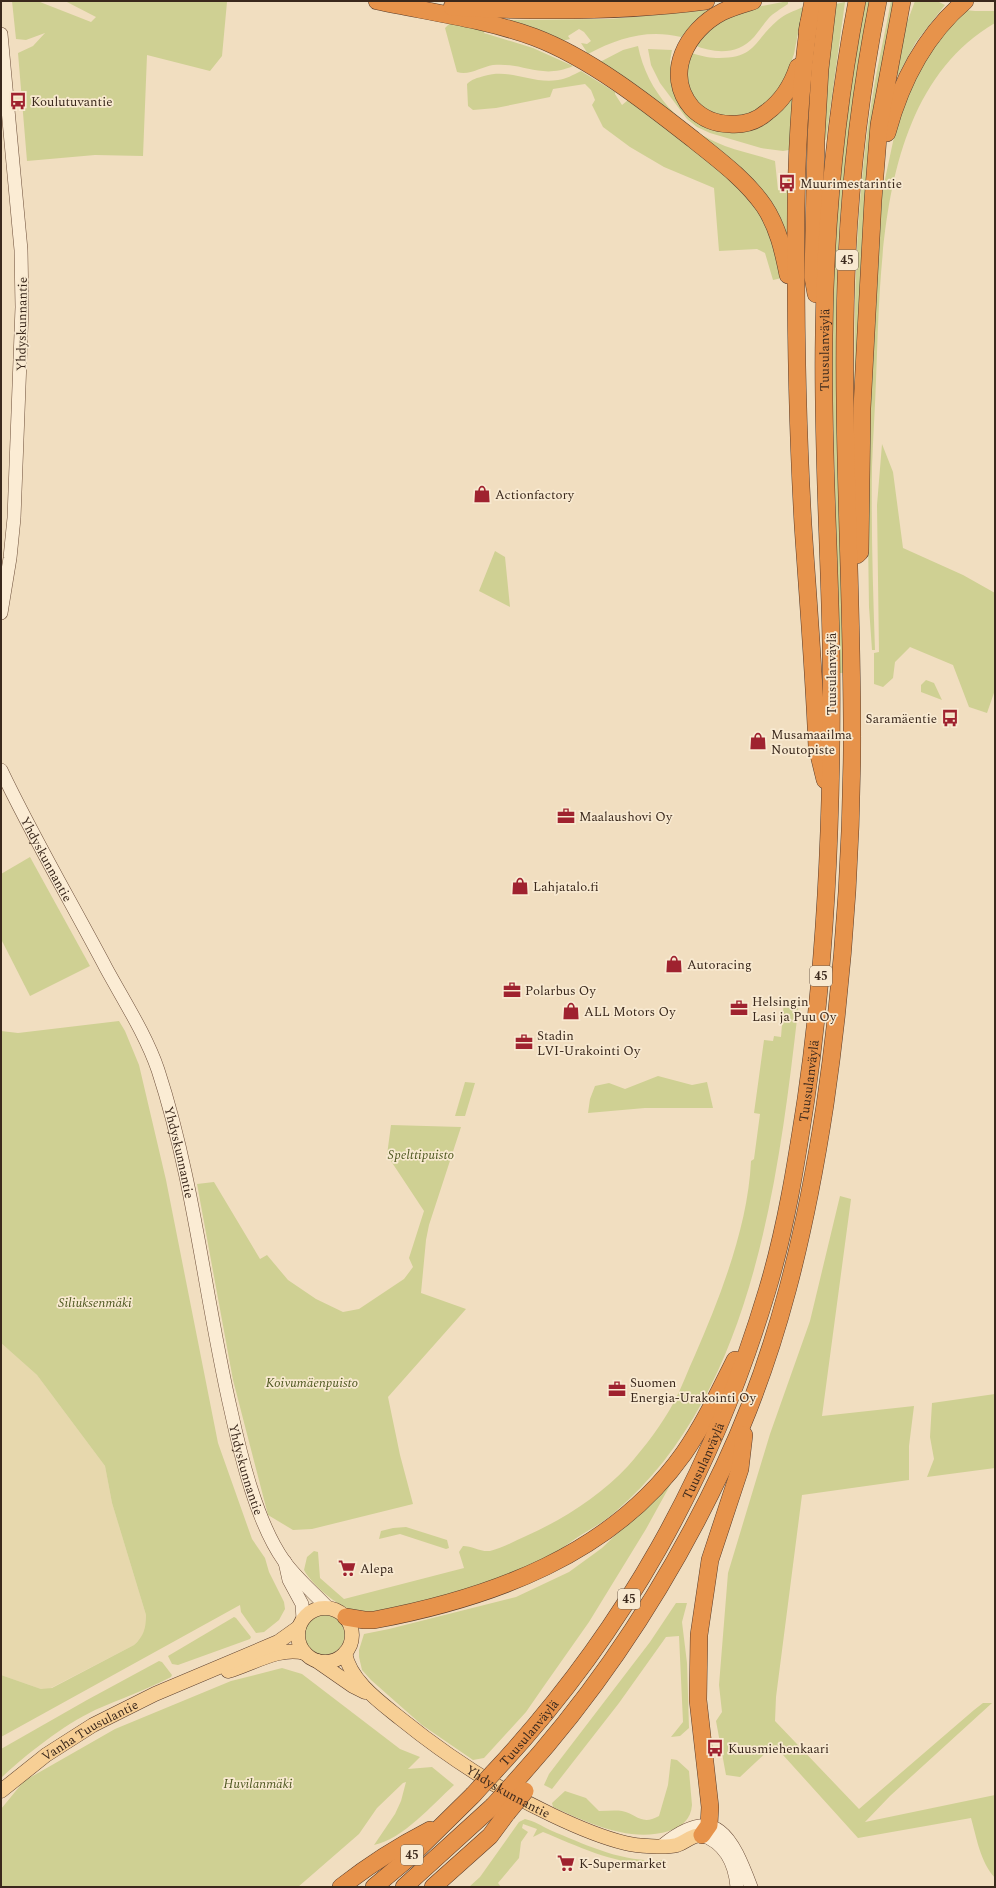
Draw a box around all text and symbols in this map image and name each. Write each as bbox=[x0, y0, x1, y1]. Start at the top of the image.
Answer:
bus stop icon: Koulutuvantie bbox=[8, 91, 28, 111]
place label: Koulutuvantie bbox=[31, 92, 113, 112]
bus stop icon: Muurimestarintie bbox=[777, 173, 797, 193]
place label: Muurimestarintie bbox=[800, 174, 902, 194]
road number: 45 bbox=[836, 250, 858, 270]
street label: Yhdyskunnantie bbox=[11, 277, 33, 371]
street label: Tuusulanväylä bbox=[815, 308, 835, 391]
shop icon: Actionfactory bbox=[472, 484, 492, 504]
place label: Actionfactory bbox=[495, 485, 575, 505]
street label: Tuusulanväylä bbox=[822, 632, 842, 715]
bus stop icon: Saramäentie bbox=[940, 708, 960, 728]
place label: Saramäentie bbox=[866, 709, 937, 729]
place label: Musamaailma Noutopiste bbox=[771, 725, 853, 760]
shop icon: Musamaailma Noutopiste bbox=[748, 731, 768, 751]
office icon: Maalaushovi Oy bbox=[556, 806, 576, 826]
place label: Maalaushovi Oy bbox=[579, 807, 673, 827]
street label: Yhdyskunnantie bbox=[15, 813, 77, 906]
shop icon: Lahjatalo.fi bbox=[510, 876, 530, 896]
place label: Lahjatalo.fi bbox=[533, 877, 599, 897]
shop icon: Autoracing bbox=[664, 954, 684, 974]
place label: Autoracing bbox=[687, 955, 752, 975]
road number: 45 bbox=[810, 966, 832, 986]
office icon: Polarbus Oy bbox=[502, 980, 522, 1000]
place label: Polarbus Oy bbox=[525, 981, 597, 1001]
place label: Helsingin Lasi ja Puu Oy bbox=[752, 992, 837, 1027]
office icon: Helsingin Lasi ja Puu Oy bbox=[729, 998, 749, 1018]
shop icon: ALL Motors Oy bbox=[561, 1001, 581, 1021]
place label: ALL Motors Oy bbox=[584, 1002, 676, 1022]
place label: Stadin LVI-Urakointi Oy bbox=[537, 1026, 641, 1061]
office icon: Stadin LVI-Urakointi Oy bbox=[514, 1032, 534, 1052]
street label: Tuusulanväylä bbox=[794, 1038, 825, 1123]
street label: Yhdyskunnantie bbox=[158, 1104, 199, 1200]
park label: Spelttipuisto bbox=[388, 1145, 454, 1165]
park label: Siliuksenmäki bbox=[58, 1293, 132, 1313]
park label: Koivumäenpuisto bbox=[266, 1373, 358, 1393]
place label: Suomen Energia-Urakointi Oy bbox=[630, 1373, 757, 1408]
office icon: Suomen Energia-Urakointi Oy bbox=[607, 1379, 627, 1399]
street label: Tuusulanväylä bbox=[677, 1419, 730, 1503]
street label: Yhdyskunnantie bbox=[223, 1422, 268, 1518]
supermarket icon: Alepa bbox=[337, 1558, 357, 1578]
place label: Alepa bbox=[360, 1559, 394, 1579]
road number: 45 bbox=[618, 1589, 640, 1609]
street label: Vanha Tuusulantie bbox=[38, 1695, 142, 1766]
street label: Tuusulanväylä bbox=[495, 1695, 564, 1771]
bus stop icon: Kuusmiehenkaari bbox=[705, 1738, 725, 1758]
place label: Kuusmiehenkaari bbox=[728, 1739, 829, 1759]
street label: Yhdyskunnantie bbox=[462, 1760, 554, 1824]
park label: Huvilanmäki bbox=[223, 1774, 293, 1794]
road number: 45 bbox=[401, 1845, 423, 1865]
supermarket icon: K-Supermarket bbox=[556, 1853, 576, 1873]
place label: K-Supermarket bbox=[579, 1854, 667, 1874]

